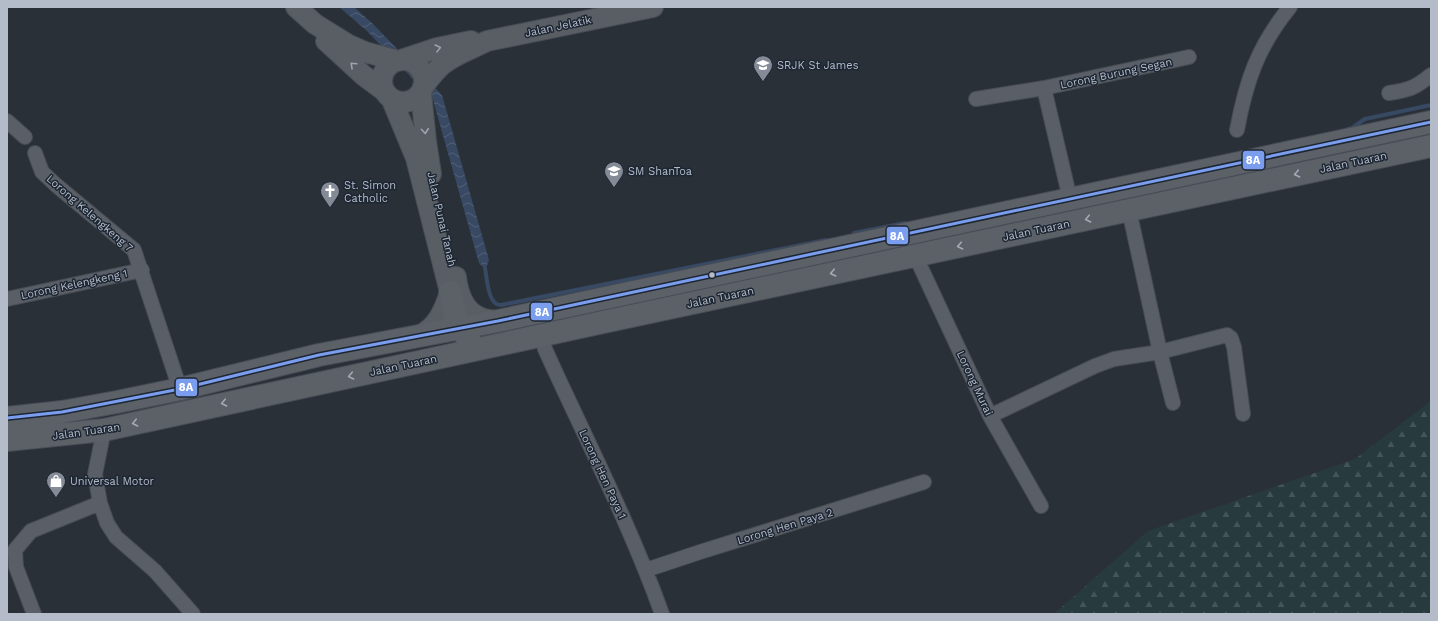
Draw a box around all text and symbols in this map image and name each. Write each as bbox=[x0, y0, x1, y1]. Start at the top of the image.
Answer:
street label: Jalan Jelatik bbox=[524, 13, 593, 40]
one-way arrow bbox=[435, 44, 442, 53]
school or university icon: SRJK St James bbox=[752, 54, 774, 82]
street label: Lorong Burung Segan bbox=[1059, 55, 1173, 92]
place label: SRJK St James bbox=[777, 59, 859, 72]
one-way arrow bbox=[350, 63, 358, 70]
one-way arrow bbox=[420, 128, 429, 134]
street label: Jalan Tuaran bbox=[1318, 149, 1388, 176]
line badge: 8A bbox=[1242, 150, 1265, 170]
text: 8A bbox=[1246, 154, 1261, 167]
school or university icon: SM ShanToa bbox=[603, 160, 625, 188]
place label: SM ShanToa bbox=[628, 165, 692, 178]
street label: Jalan Punai Tanah bbox=[424, 170, 459, 268]
one-way arrow bbox=[1294, 170, 1300, 178]
street label: Lorong Kelengkeng 7 bbox=[44, 172, 136, 254]
place label: St. Simon Catholic bbox=[344, 179, 396, 205]
church icon: St. Simon Catholic bbox=[319, 180, 341, 208]
one-way arrow bbox=[1085, 214, 1091, 222]
street label: Jalan Tuaran bbox=[1001, 217, 1071, 244]
line badge: 8A bbox=[886, 226, 909, 245]
text: 8A bbox=[890, 230, 905, 243]
one-way arrow bbox=[957, 241, 964, 249]
street label: Lorong Kelengkeng 1 bbox=[20, 267, 129, 302]
one-way arrow bbox=[830, 268, 836, 276]
unlabelled marker bbox=[707, 270, 717, 280]
street label: Jalan Tuaran bbox=[685, 284, 755, 311]
line badge: 8A bbox=[530, 302, 553, 321]
text: 8A bbox=[535, 306, 550, 319]
street label: Lorong Murai bbox=[954, 349, 995, 418]
street label: Jalan Tuaran bbox=[368, 352, 438, 379]
one-way arrow bbox=[348, 372, 354, 380]
line badge: 8A bbox=[175, 378, 198, 397]
text: 8A bbox=[179, 381, 194, 394]
one-way arrow bbox=[221, 399, 227, 407]
one-way arrow bbox=[131, 419, 138, 427]
street label: Jalan Tuaran bbox=[51, 420, 121, 443]
street label: Lorong Hen Paya 1 bbox=[576, 427, 629, 521]
shop icon: Universal Motor bbox=[45, 470, 67, 498]
place label: Universal Motor bbox=[70, 475, 155, 488]
street label: Lorong Hen Paya 2 bbox=[736, 506, 835, 547]

